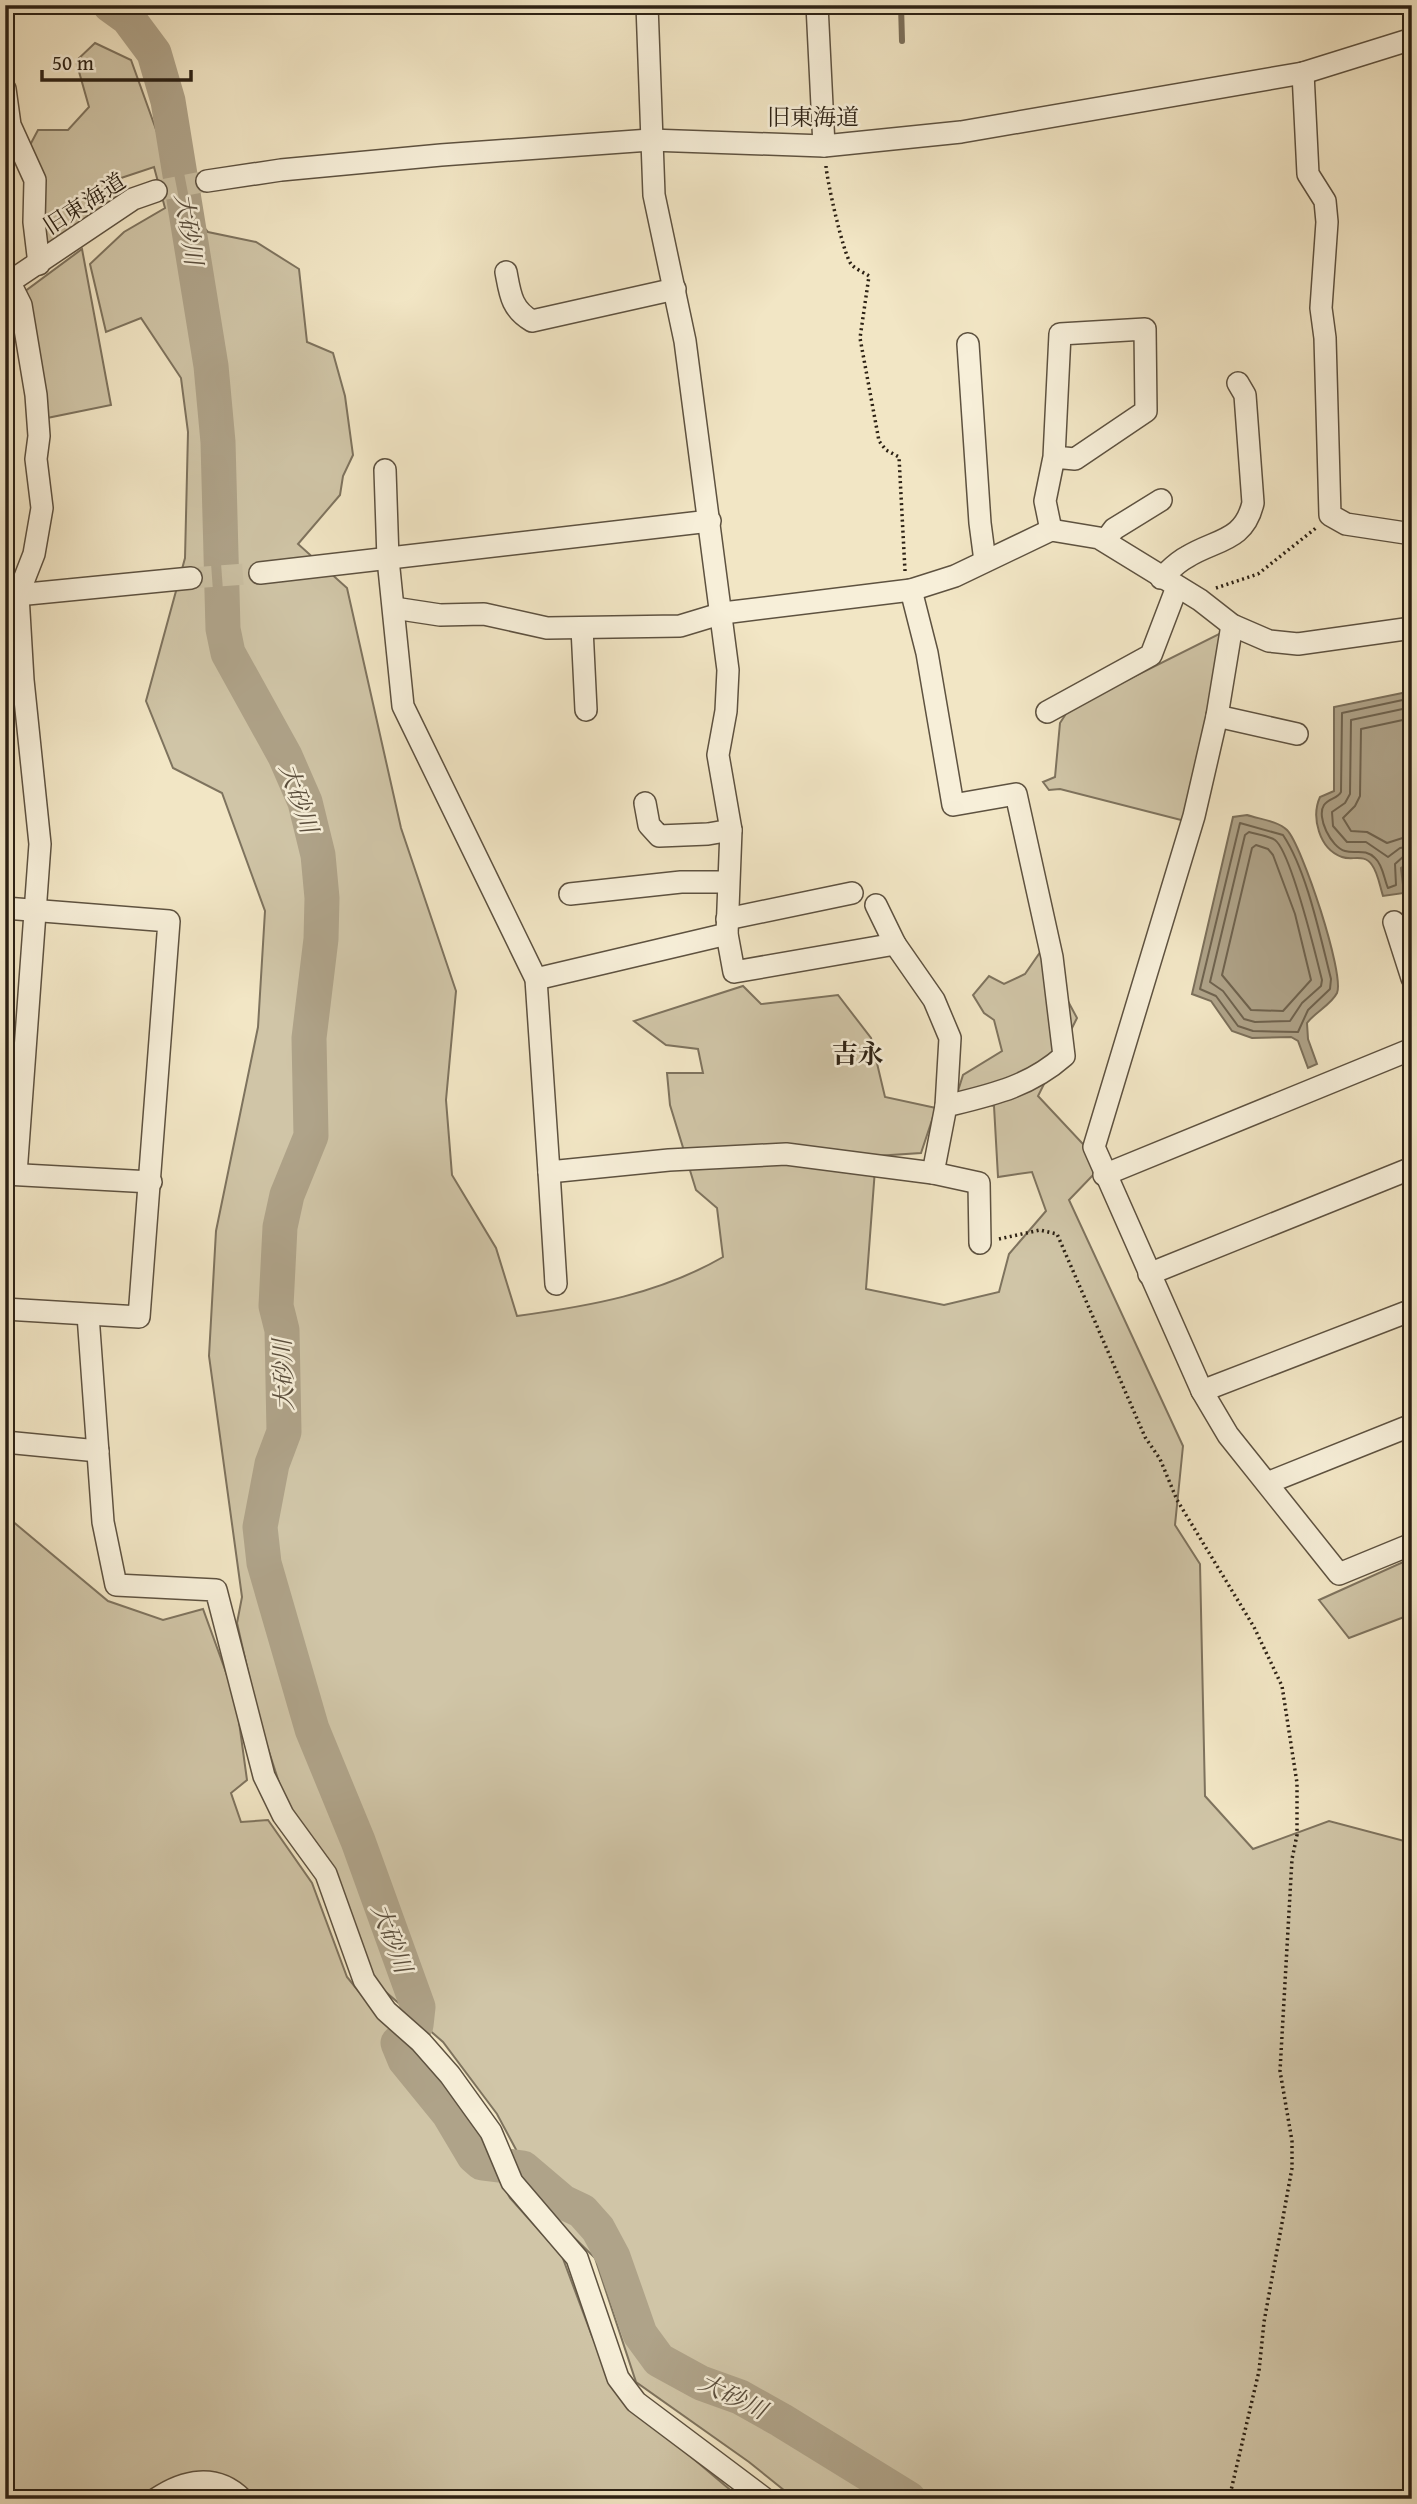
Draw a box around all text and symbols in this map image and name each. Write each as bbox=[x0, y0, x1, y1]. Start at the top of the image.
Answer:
scale bar bbox=[42, 38, 191, 82]
text: 50 m bbox=[52, 47, 94, 78]
street label: 旧東海道 bbox=[767, 100, 859, 133]
street label: 旧東海道 bbox=[36, 164, 132, 242]
water label: 大砂川 bbox=[166, 191, 212, 270]
water label: 大砂川 bbox=[271, 758, 328, 841]
district label: 吉永 bbox=[832, 1034, 884, 1073]
water label: 大砂川 bbox=[264, 1335, 302, 1412]
water label: 大砂川 bbox=[363, 1898, 422, 1981]
water label: 大砂川 bbox=[693, 2364, 776, 2429]

